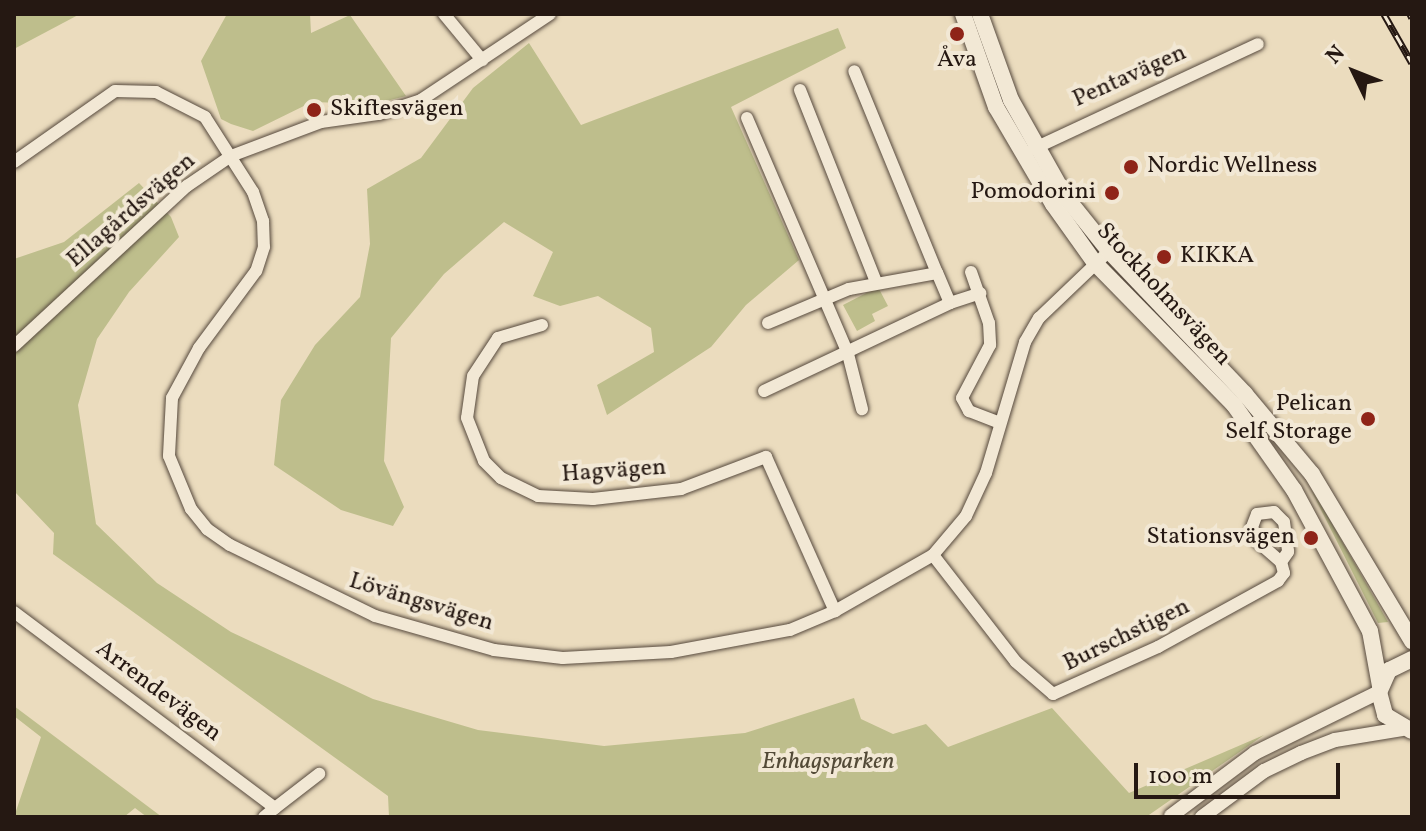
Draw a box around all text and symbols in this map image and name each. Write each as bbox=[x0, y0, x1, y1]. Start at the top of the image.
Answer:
marker: Åva bbox=[948, 25, 966, 43]
north arrow bbox=[1314, 32, 1394, 112]
street label: Pentavägen bbox=[1069, 39, 1191, 115]
text: N bbox=[1319, 39, 1353, 72]
place label: Åva bbox=[937, 47, 977, 75]
place label: Skiftesvägen bbox=[330, 96, 464, 124]
marker: Skiftesvägen bbox=[305, 101, 323, 119]
street label: Ellagårdsvägen bbox=[62, 147, 202, 275]
place label: Nordic Wellness bbox=[1147, 153, 1318, 181]
marker: Nordic Wellness bbox=[1122, 158, 1140, 176]
place label: Pomodorini bbox=[971, 179, 1096, 207]
marker: Pomodorini bbox=[1103, 184, 1121, 202]
street label: Stockholmsvägen bbox=[1089, 218, 1237, 372]
place label: KIKKA bbox=[1180, 243, 1254, 271]
marker: KIKKA bbox=[1155, 248, 1173, 266]
place label: Pelican Self Storage bbox=[1227, 391, 1352, 447]
marker: Pelican Self Storage bbox=[1359, 410, 1377, 428]
street label: Hagvägen bbox=[561, 454, 667, 490]
place label: Stationsvägen bbox=[1147, 524, 1295, 552]
marker: Stationsvägen bbox=[1302, 529, 1320, 547]
street label: Lövängsvägen bbox=[345, 567, 497, 639]
street label: Burschstigen bbox=[1059, 593, 1195, 679]
street label: Arrendevägen bbox=[89, 635, 227, 749]
scale bar bbox=[1138, 747, 1344, 797]
park label: Enhagsparken bbox=[761, 749, 895, 777]
text: 100 m bbox=[1148, 760, 1213, 794]

